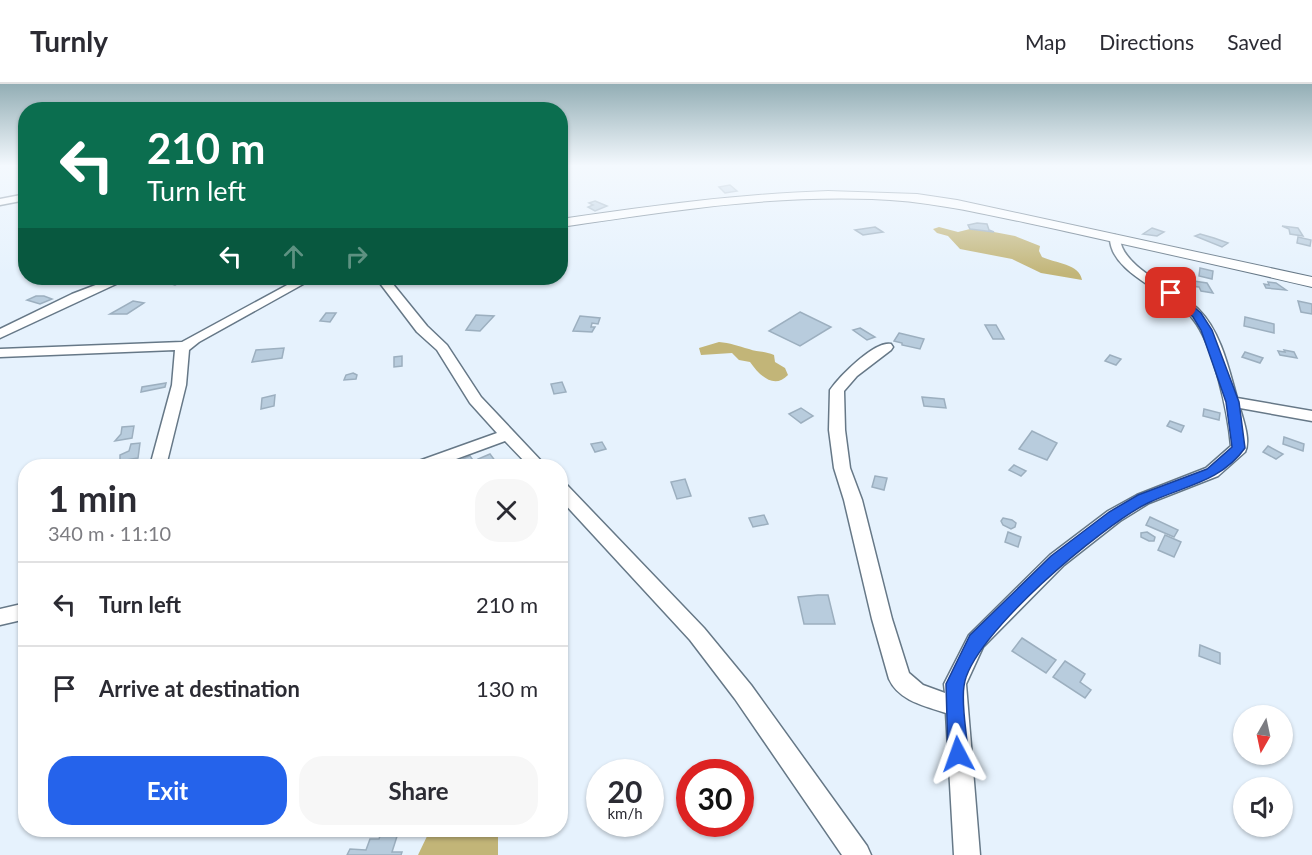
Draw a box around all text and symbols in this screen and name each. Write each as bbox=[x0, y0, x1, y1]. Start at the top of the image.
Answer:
text: Turnly bbox=[30, 24, 108, 58]
text: Map bbox=[1025, 29, 1066, 54]
text: Directions bbox=[1099, 29, 1194, 54]
text: Saved bbox=[1227, 29, 1282, 54]
text: 210 m bbox=[147, 123, 265, 173]
icon: left bbox=[48, 126, 126, 204]
text: Turn left bbox=[147, 174, 246, 207]
icon: left bbox=[214, 240, 247, 273]
icon: ahead bbox=[277, 240, 310, 273]
icon: right bbox=[340, 240, 373, 273]
pin bbox=[1145, 267, 1196, 318]
icon: arrive bbox=[1154, 276, 1187, 309]
text: 1 min bbox=[48, 476, 137, 520]
button: close bbox=[475, 479, 538, 542]
text: 340 m · 11:10 bbox=[48, 521, 171, 545]
icon: left bbox=[48, 588, 81, 621]
text: Turn left bbox=[99, 591, 181, 618]
text: 210 m bbox=[476, 591, 538, 618]
icon: arrive bbox=[48, 672, 81, 705]
text: Arrive at destination bbox=[99, 675, 300, 702]
text: 130 m bbox=[476, 675, 538, 702]
north arrow bbox=[1233, 705, 1293, 765]
map controls bbox=[1233, 705, 1293, 837]
position arrow bbox=[926, 722, 990, 786]
button: Exit bbox=[48, 756, 287, 825]
button: Share bbox=[299, 756, 538, 825]
speed limit sign: 30 bbox=[676, 759, 754, 837]
text: 20 bbox=[608, 773, 642, 809]
button: sound bbox=[1233, 777, 1293, 837]
text: km/h bbox=[607, 804, 643, 822]

